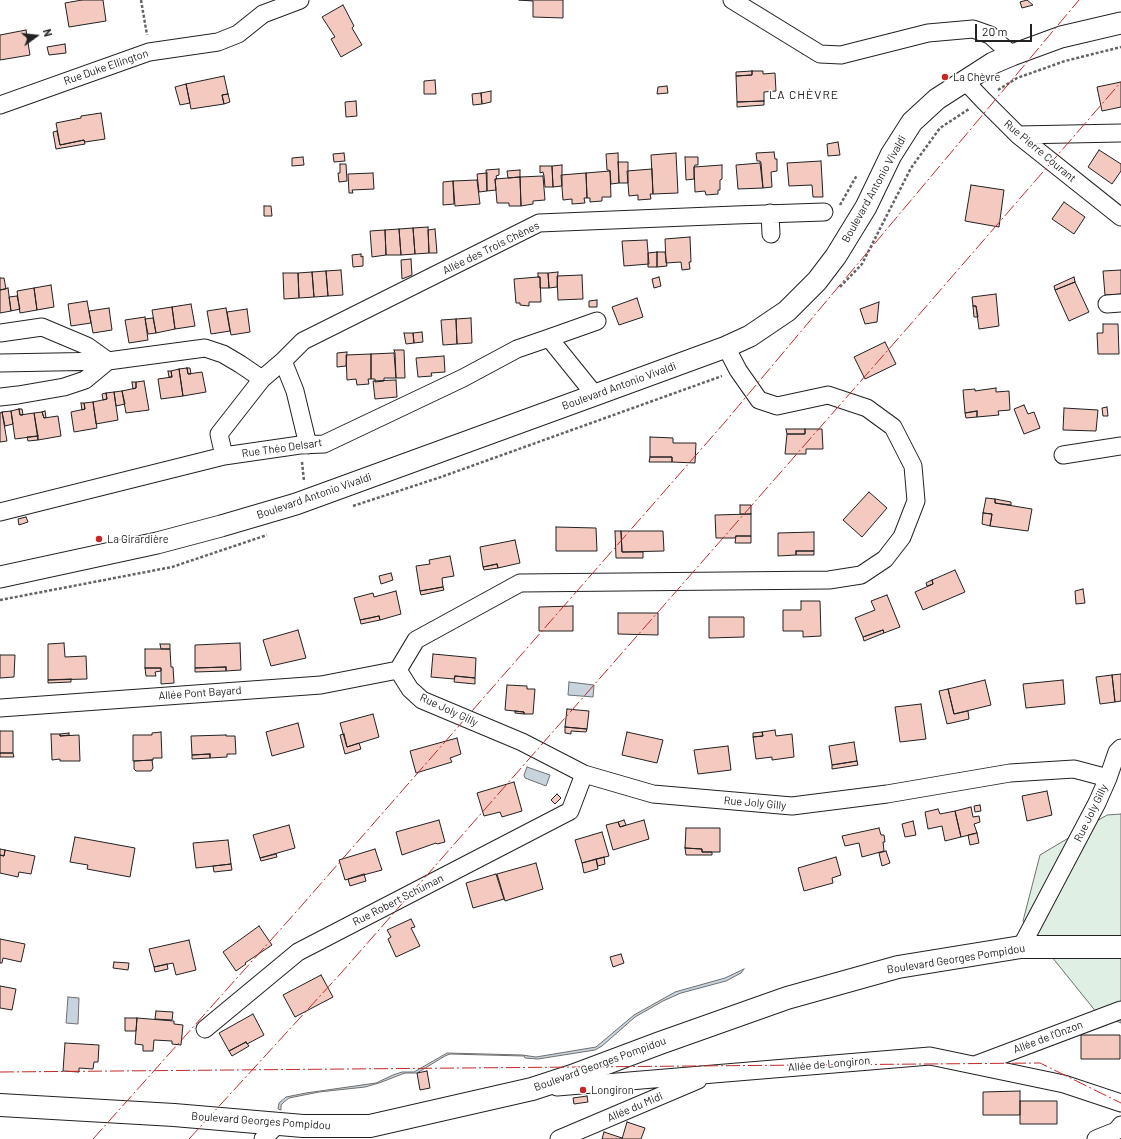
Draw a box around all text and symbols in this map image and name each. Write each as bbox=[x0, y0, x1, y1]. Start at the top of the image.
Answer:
north arrow bbox=[16, 16, 56, 56]
scale bar bbox=[977, 16, 1034, 42]
text: 20 m bbox=[982, 24, 1008, 38]
text: N bbox=[41, 28, 55, 38]
street label: Rue Duke Ellington bbox=[62, 46, 150, 88]
place label: La Chèvre bbox=[953, 70, 1000, 84]
marker: La Chèvre bbox=[940, 72, 950, 82]
district label: LA CHÈVRE bbox=[769, 88, 839, 102]
street label: Rue Pierre Courant bbox=[1001, 117, 1079, 185]
street label: Boulevard Antonio Vivaldi bbox=[839, 133, 909, 245]
street label: Allée des Trois Chênes bbox=[440, 219, 542, 277]
street label: Boulevard Antonio Vivaldi bbox=[560, 359, 678, 413]
street label: Rue Théo Delsart bbox=[241, 436, 323, 460]
street label: Boulevard Antonio Vivaldi bbox=[255, 470, 373, 522]
place label: La Girardière bbox=[107, 532, 169, 546]
marker: La Girardière bbox=[94, 534, 104, 544]
street label: Allée Pont Bayard bbox=[158, 684, 242, 702]
street label: Rue Joly Gilly bbox=[418, 691, 480, 729]
street label: Rue Joly Gilly bbox=[1071, 782, 1111, 844]
street label: Rue Joly Gilly bbox=[723, 794, 787, 812]
street label: Rue Robert Schuman bbox=[350, 871, 446, 929]
street label: Boulevard Georges Pompidou bbox=[886, 942, 1026, 976]
street label: Allée de l'Onzon bbox=[1011, 1018, 1085, 1056]
street label: Boulevard Georges Pompidou bbox=[532, 1034, 668, 1094]
street label: Allée de Longiron bbox=[787, 1054, 871, 1074]
place label: Longiron bbox=[591, 1083, 634, 1097]
marker: Longiron bbox=[578, 1085, 588, 1095]
street label: Allée du Midi bbox=[605, 1089, 665, 1125]
street label: Boulevard Georges Pompidou bbox=[191, 1110, 331, 1132]

